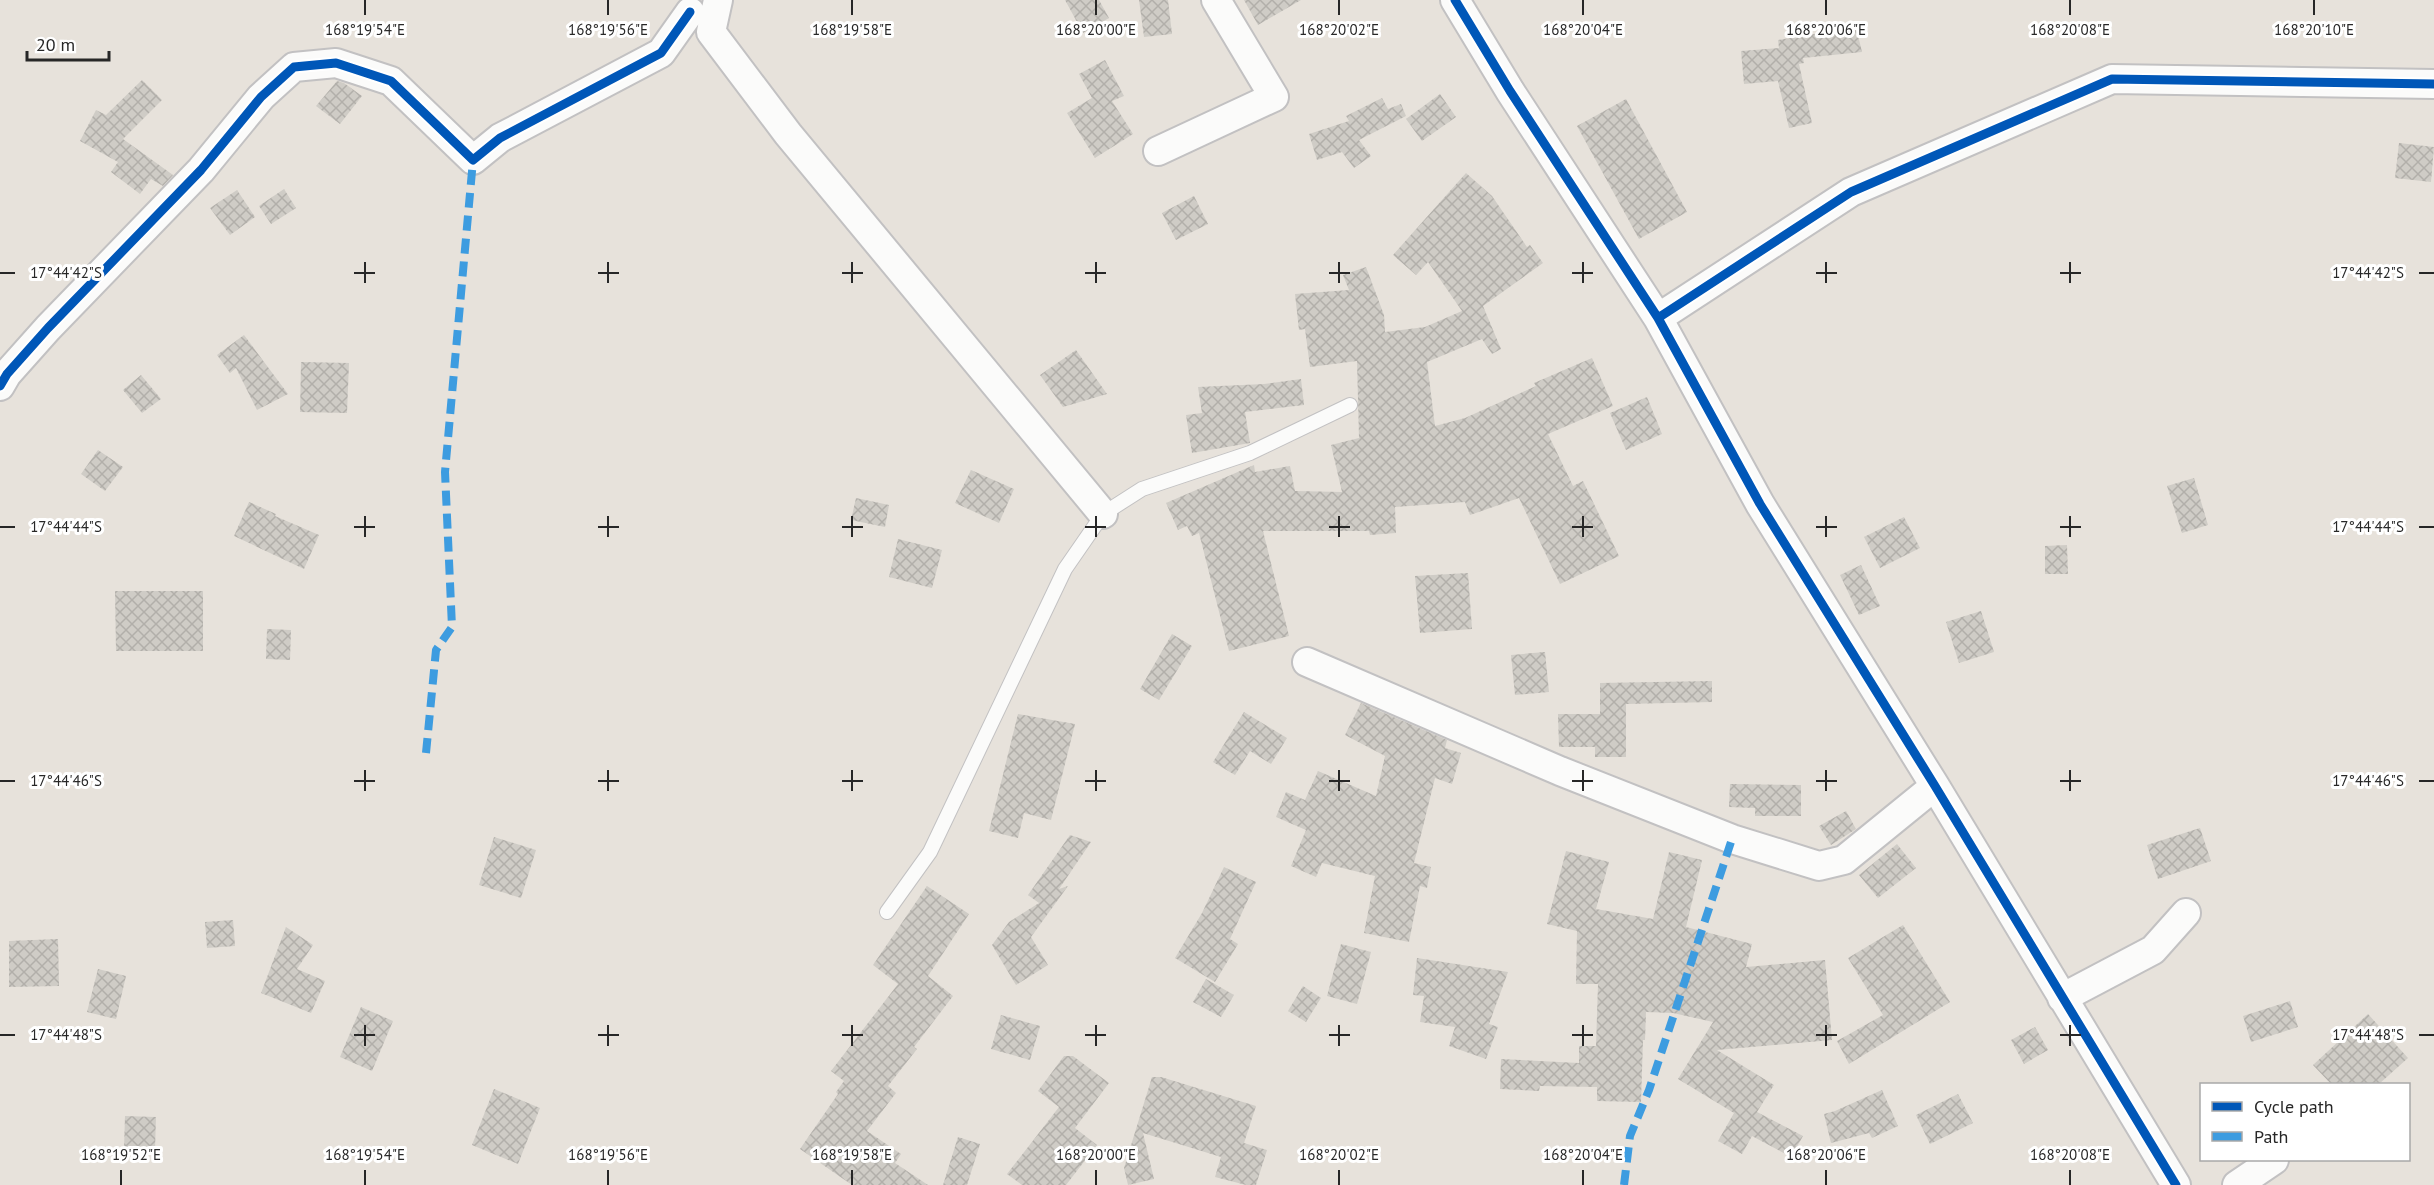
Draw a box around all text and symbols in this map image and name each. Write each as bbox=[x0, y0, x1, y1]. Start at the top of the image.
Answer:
text: 168°19'54"E bbox=[325, 20, 405, 39]
text: 168°19'56"E bbox=[568, 20, 648, 39]
text: 168°19'58"E bbox=[812, 20, 892, 39]
text: 168°20'00"E bbox=[1056, 20, 1136, 39]
text: 168°20'02"E bbox=[1299, 20, 1379, 39]
text: 168°20'04"E bbox=[1543, 20, 1623, 39]
text: 168°20'06"E bbox=[1786, 20, 1866, 39]
text: 168°20'08"E bbox=[2030, 20, 2110, 39]
text: 168°20'10"E bbox=[2274, 20, 2354, 39]
scale bar bbox=[27, 24, 110, 62]
text: 20 m bbox=[36, 33, 75, 56]
text: 17°44'42"S bbox=[30, 263, 102, 282]
text: 17°44'42"S bbox=[2332, 263, 2404, 282]
text: 17°44'44"S bbox=[30, 517, 102, 536]
text: 17°44'44"S bbox=[2332, 517, 2404, 536]
text: 17°44'46"S bbox=[30, 771, 102, 790]
text: 17°44'46"S bbox=[2332, 771, 2404, 790]
text: 17°44'48"S bbox=[30, 1025, 102, 1044]
text: 17°44'48"S bbox=[2332, 1025, 2404, 1044]
legend bbox=[2200, 1083, 2410, 1161]
text: Cycle path bbox=[2254, 1095, 2334, 1118]
text: Path bbox=[2254, 1125, 2288, 1148]
text: 168°19'52"E bbox=[81, 1145, 161, 1164]
text: 168°19'54"E bbox=[325, 1145, 405, 1164]
text: 168°19'56"E bbox=[568, 1145, 648, 1164]
text: 168°19'58"E bbox=[812, 1145, 892, 1164]
text: 168°20'00"E bbox=[1056, 1145, 1136, 1164]
text: 168°20'02"E bbox=[1299, 1145, 1379, 1164]
text: 168°20'04"E bbox=[1543, 1145, 1623, 1164]
text: 168°20'06"E bbox=[1786, 1145, 1866, 1164]
text: 168°20'08"E bbox=[2030, 1145, 2110, 1164]

